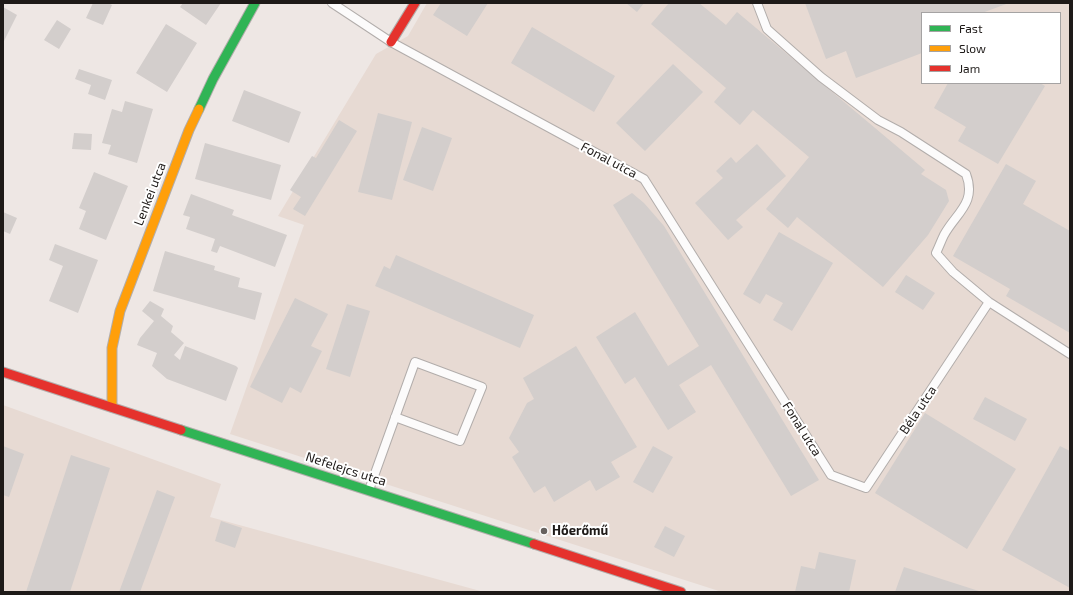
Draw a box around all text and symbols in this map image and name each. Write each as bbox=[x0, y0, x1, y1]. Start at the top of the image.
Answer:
legend bbox=[921, 12, 1061, 84]
text: Fast bbox=[959, 21, 982, 35]
text: Slow bbox=[959, 41, 986, 55]
text: Jam bbox=[959, 61, 980, 75]
street label: Fonal utca bbox=[578, 139, 640, 181]
street label: Lenkei utca bbox=[131, 160, 169, 228]
street label: Béla utca bbox=[896, 383, 940, 437]
street label: Fonal utca bbox=[779, 399, 825, 459]
street label: Nefelejcs utca bbox=[304, 449, 388, 489]
place label: Hőerőmű bbox=[552, 523, 608, 539]
marker: Hőerőmű bbox=[539, 526, 549, 536]

